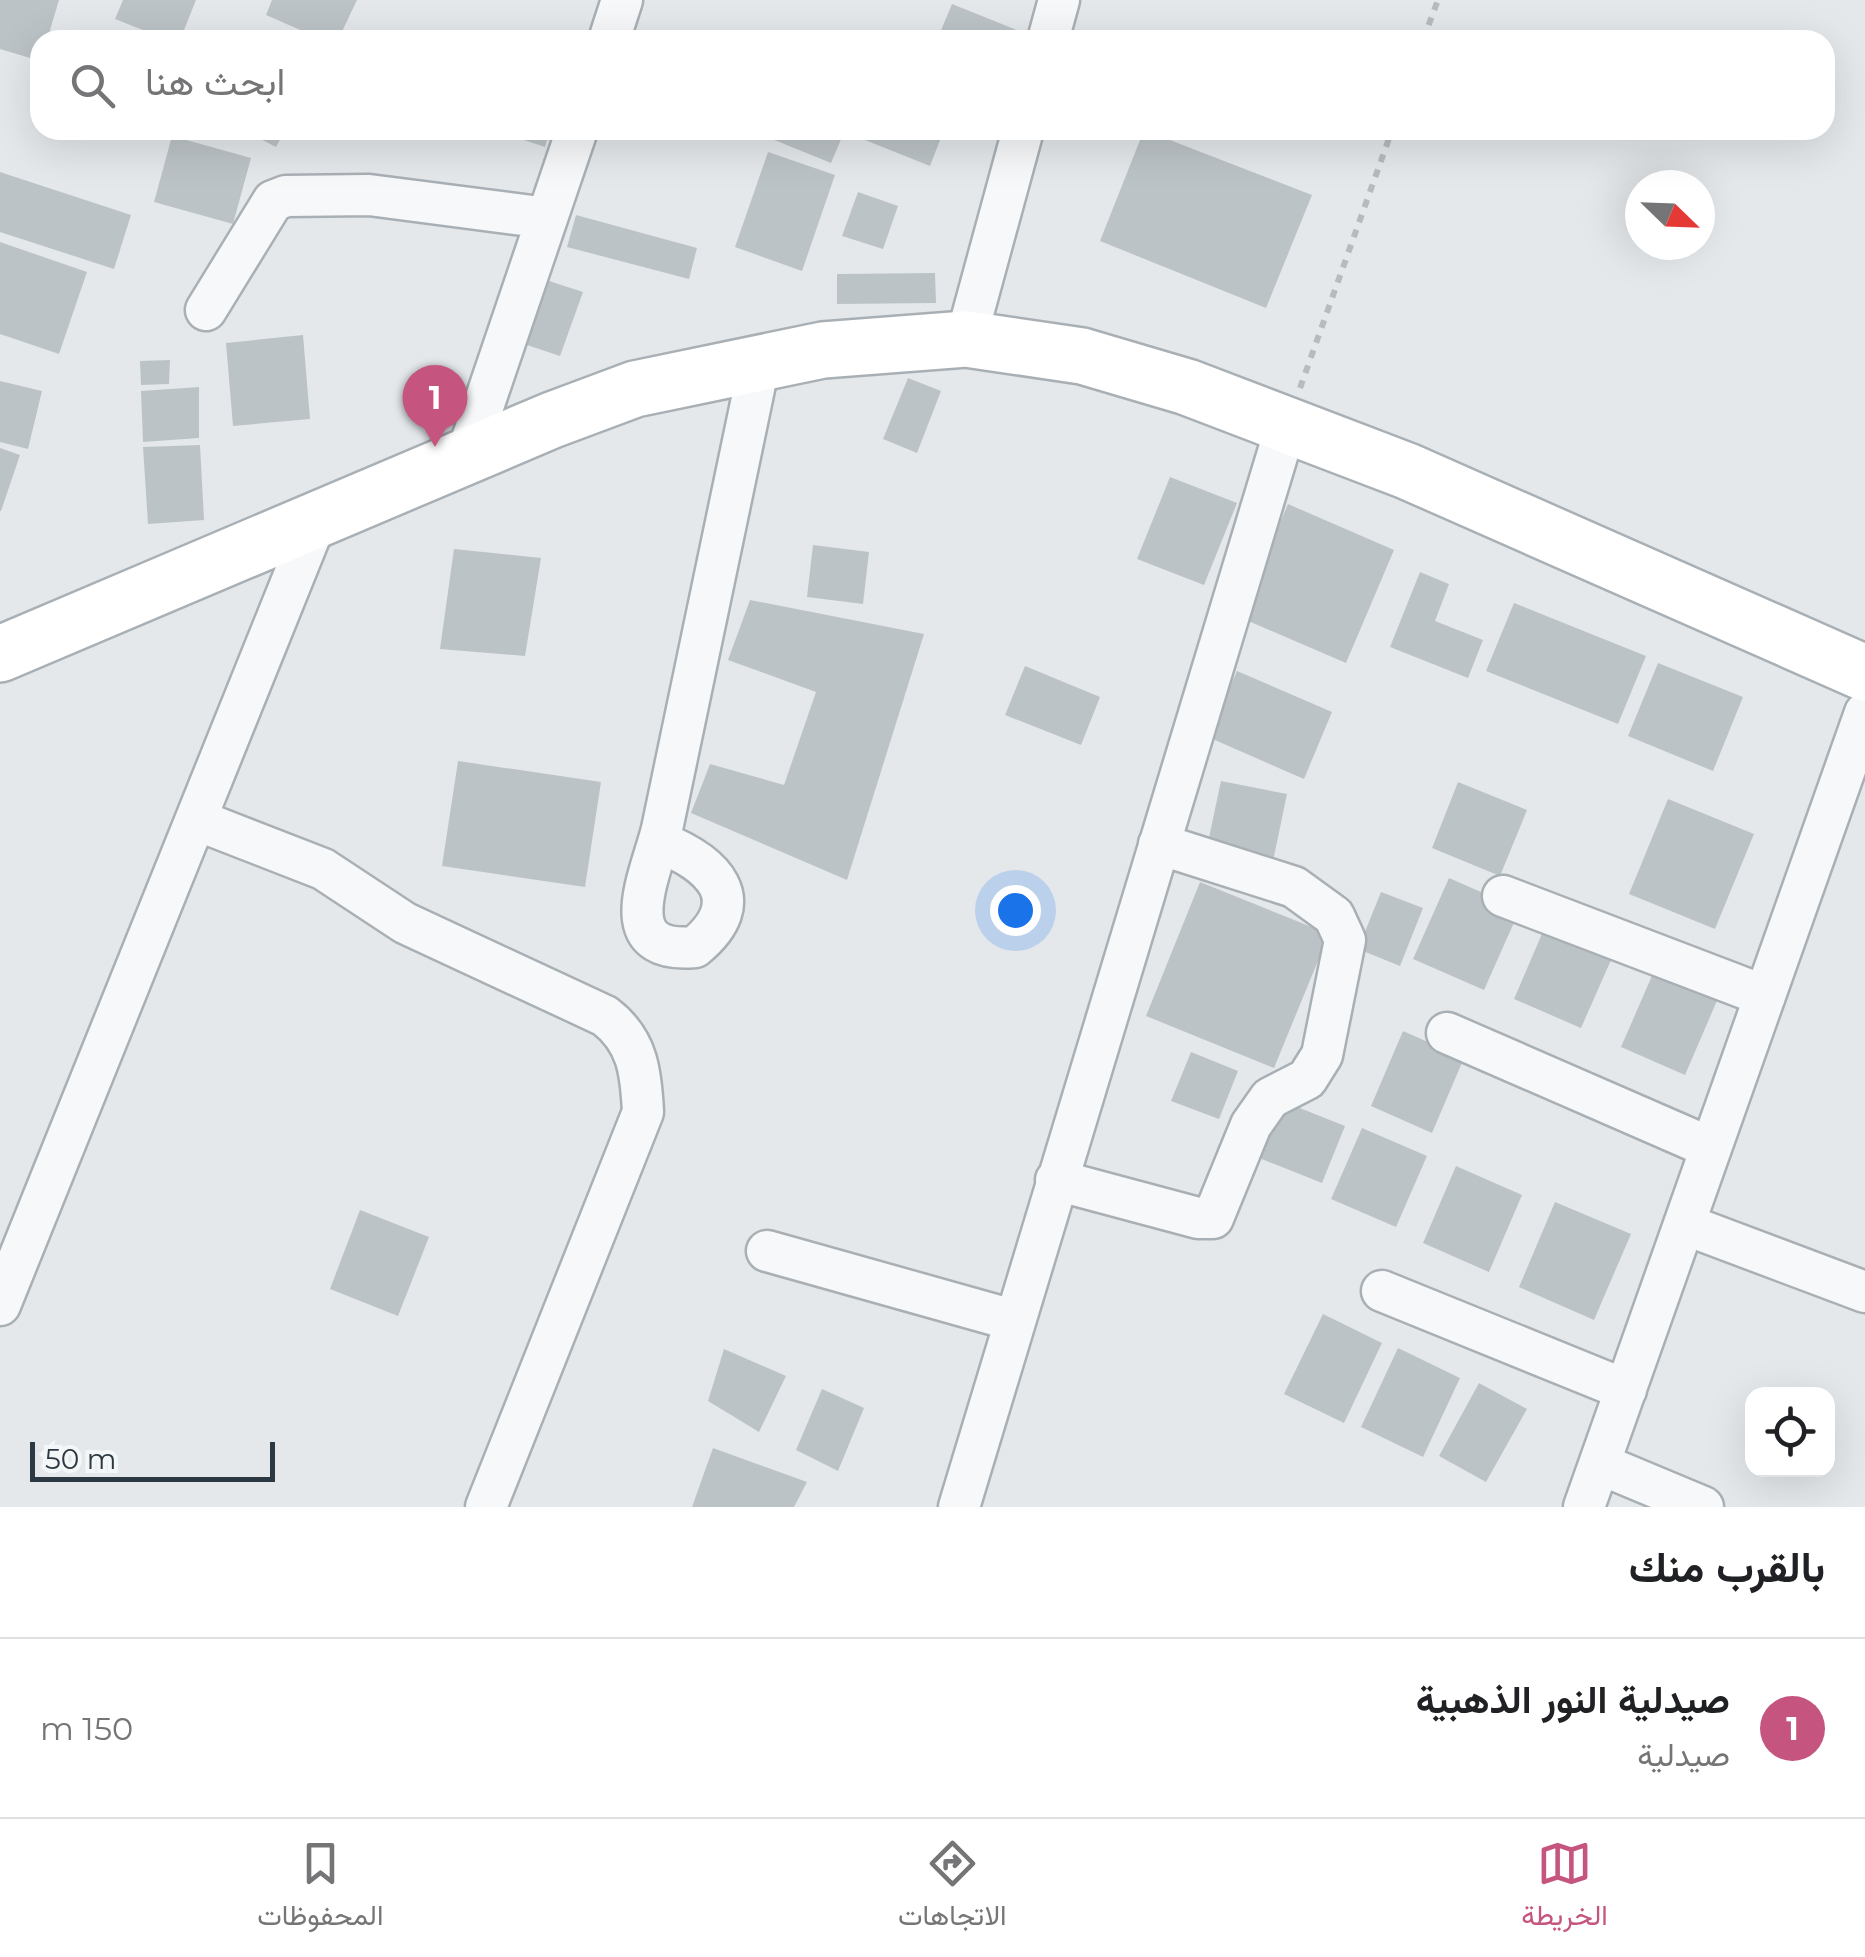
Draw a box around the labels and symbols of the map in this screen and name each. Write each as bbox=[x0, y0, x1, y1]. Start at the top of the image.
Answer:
north arrow bbox=[1625, 170, 1715, 260]
pin: 1 bbox=[402, 364, 468, 447]
your location bbox=[990, 885, 1041, 936]
scale bar bbox=[30, 1437, 275, 1482]

